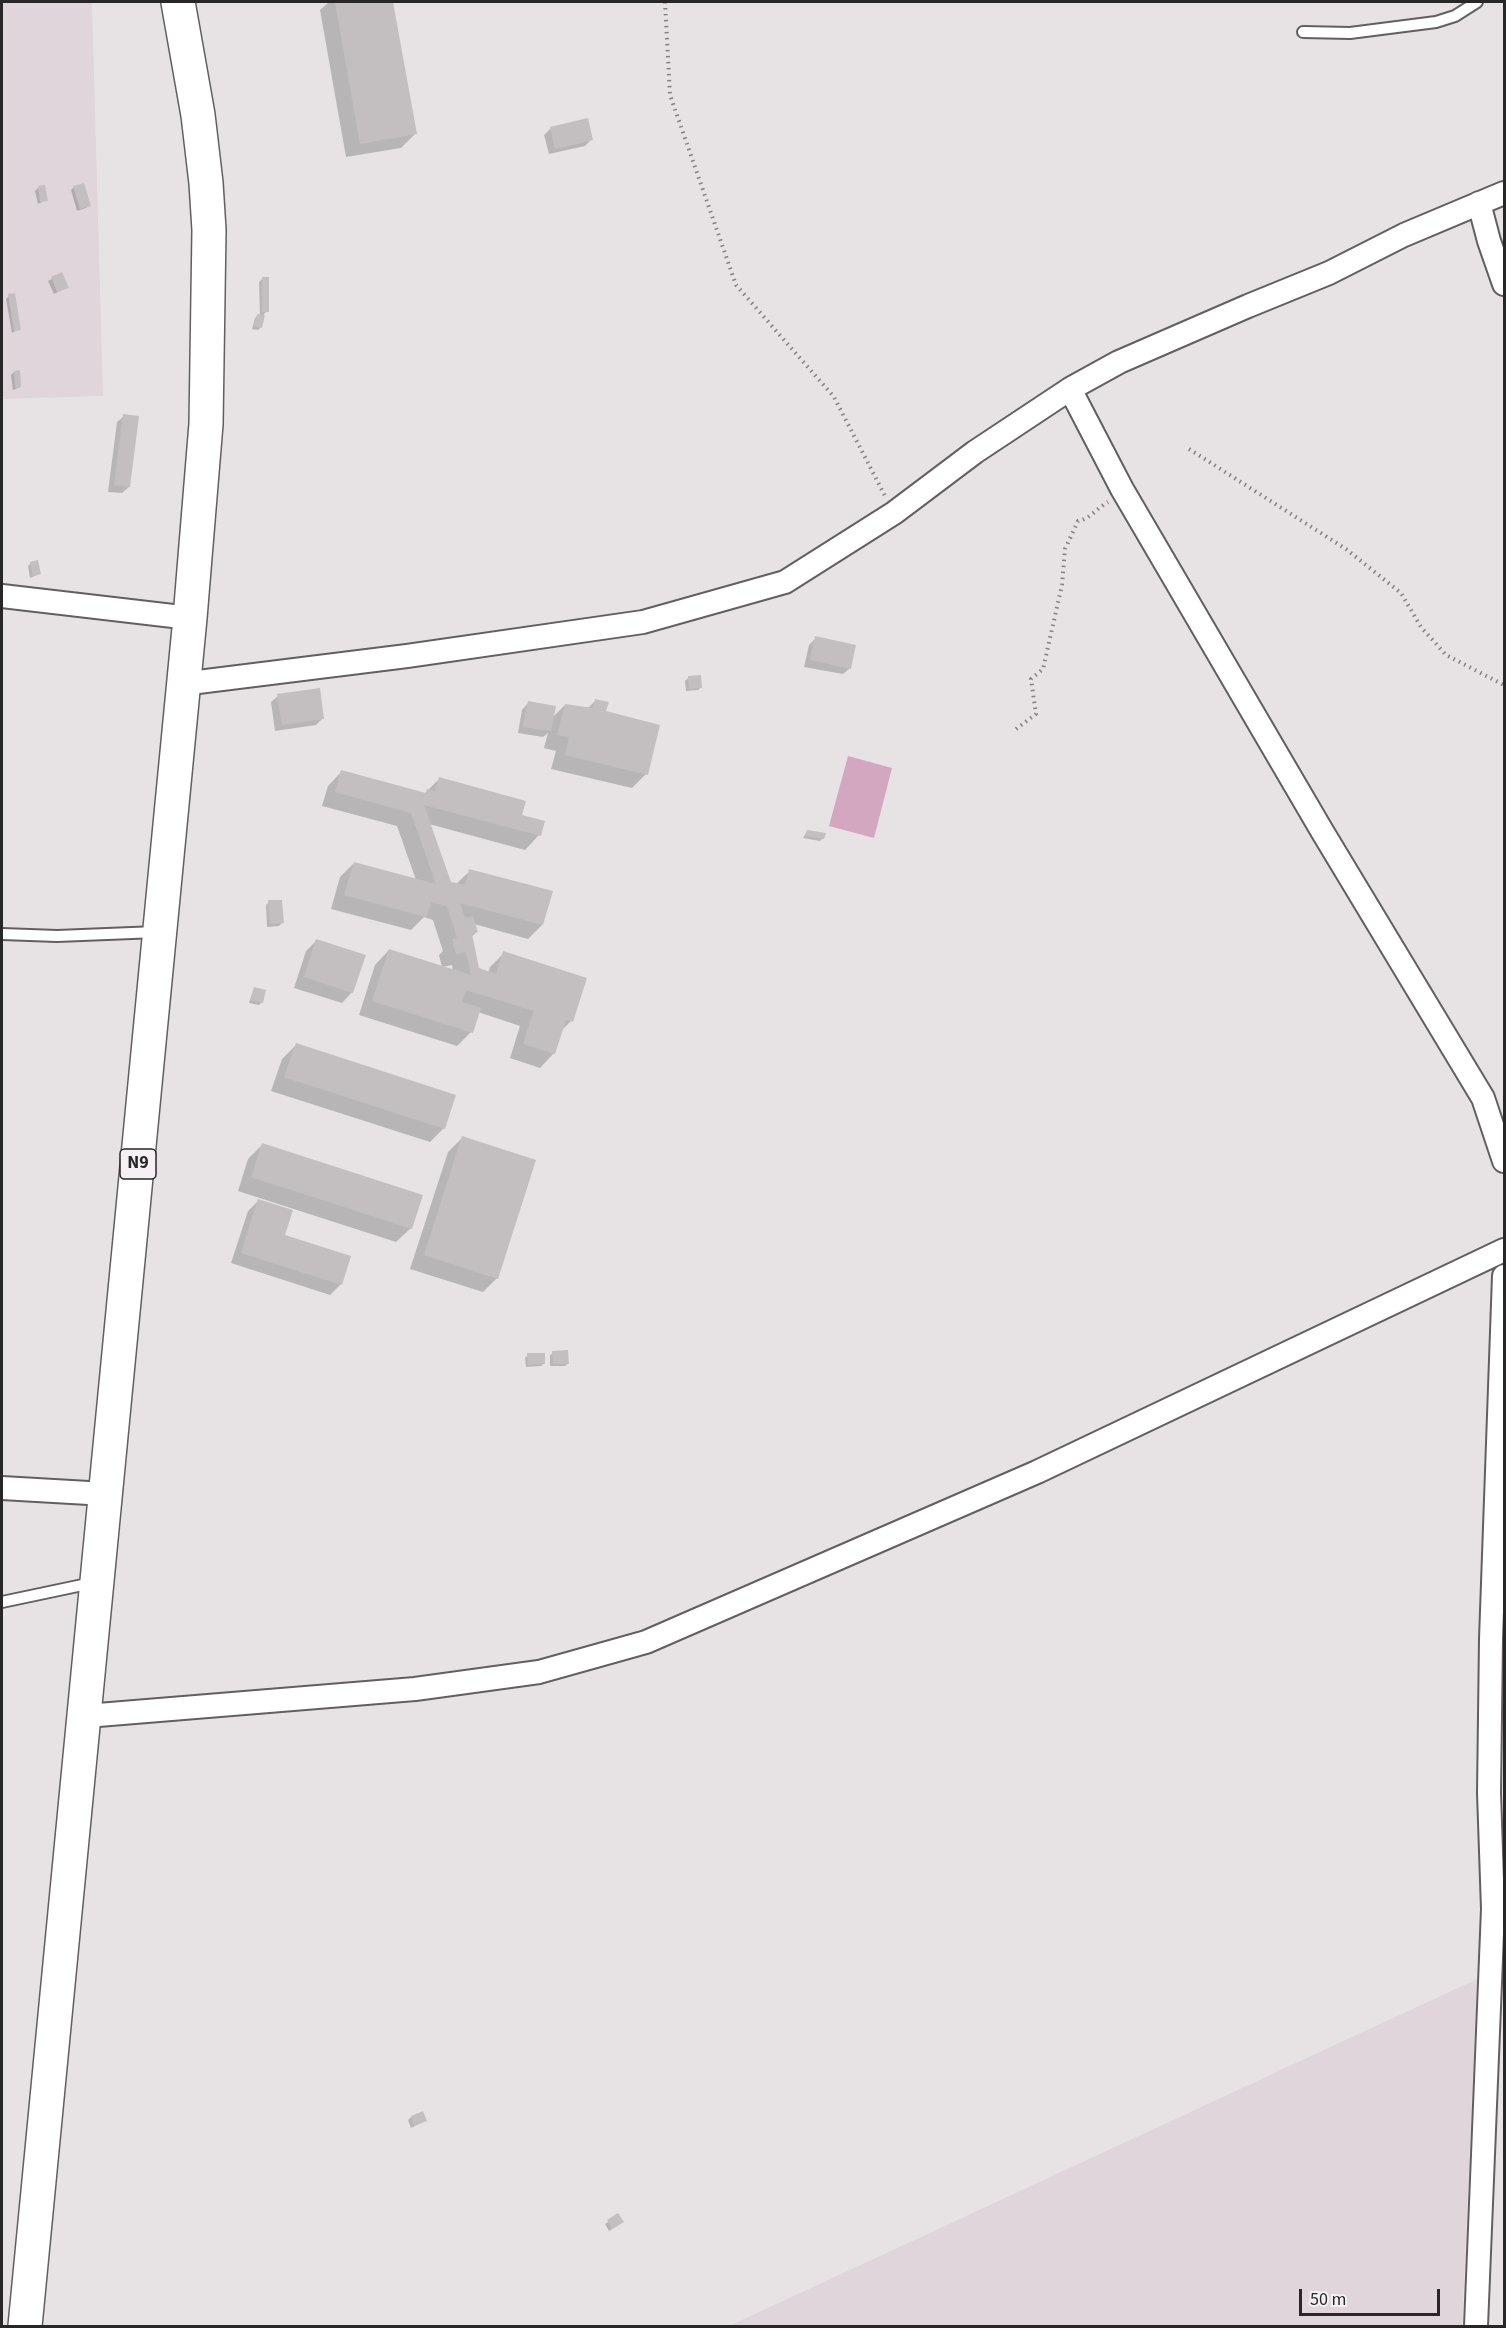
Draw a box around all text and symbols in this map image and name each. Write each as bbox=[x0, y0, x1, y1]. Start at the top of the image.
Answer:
road number: N9 bbox=[120, 1149, 156, 1179]
scale bar bbox=[1302, 2277, 1443, 2315]
text: 50 m bbox=[1310, 2287, 1346, 2312]

